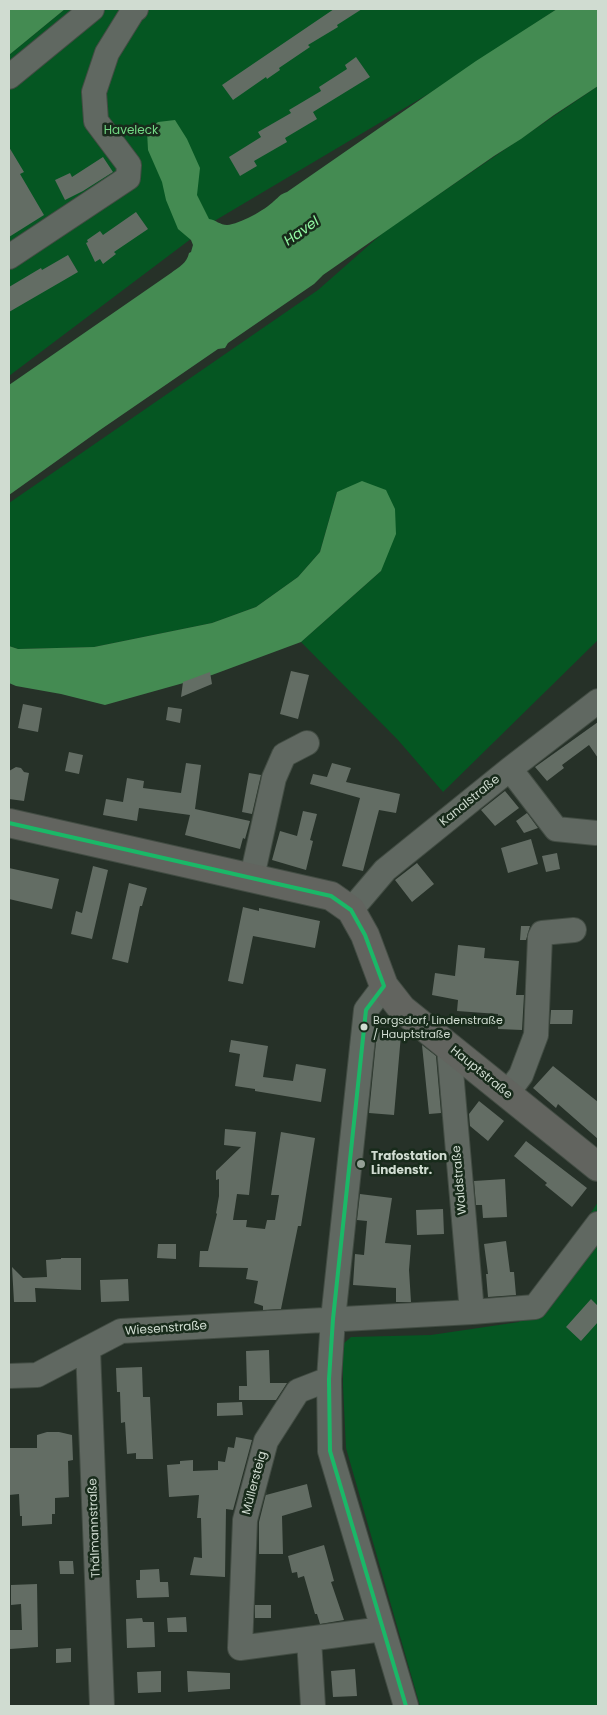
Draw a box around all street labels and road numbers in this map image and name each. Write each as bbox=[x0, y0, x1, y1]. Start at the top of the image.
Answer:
street label: Kanalstraße bbox=[437, 772, 503, 830]
street label: Hauptstraße bbox=[447, 1044, 515, 1102]
street label: Waldstraße bbox=[450, 1145, 470, 1215]
street label: Wiesenstraße bbox=[124, 1319, 208, 1339]
street label: Müllersteig bbox=[240, 1450, 270, 1516]
street label: Thälmannstraße bbox=[86, 1478, 104, 1578]

